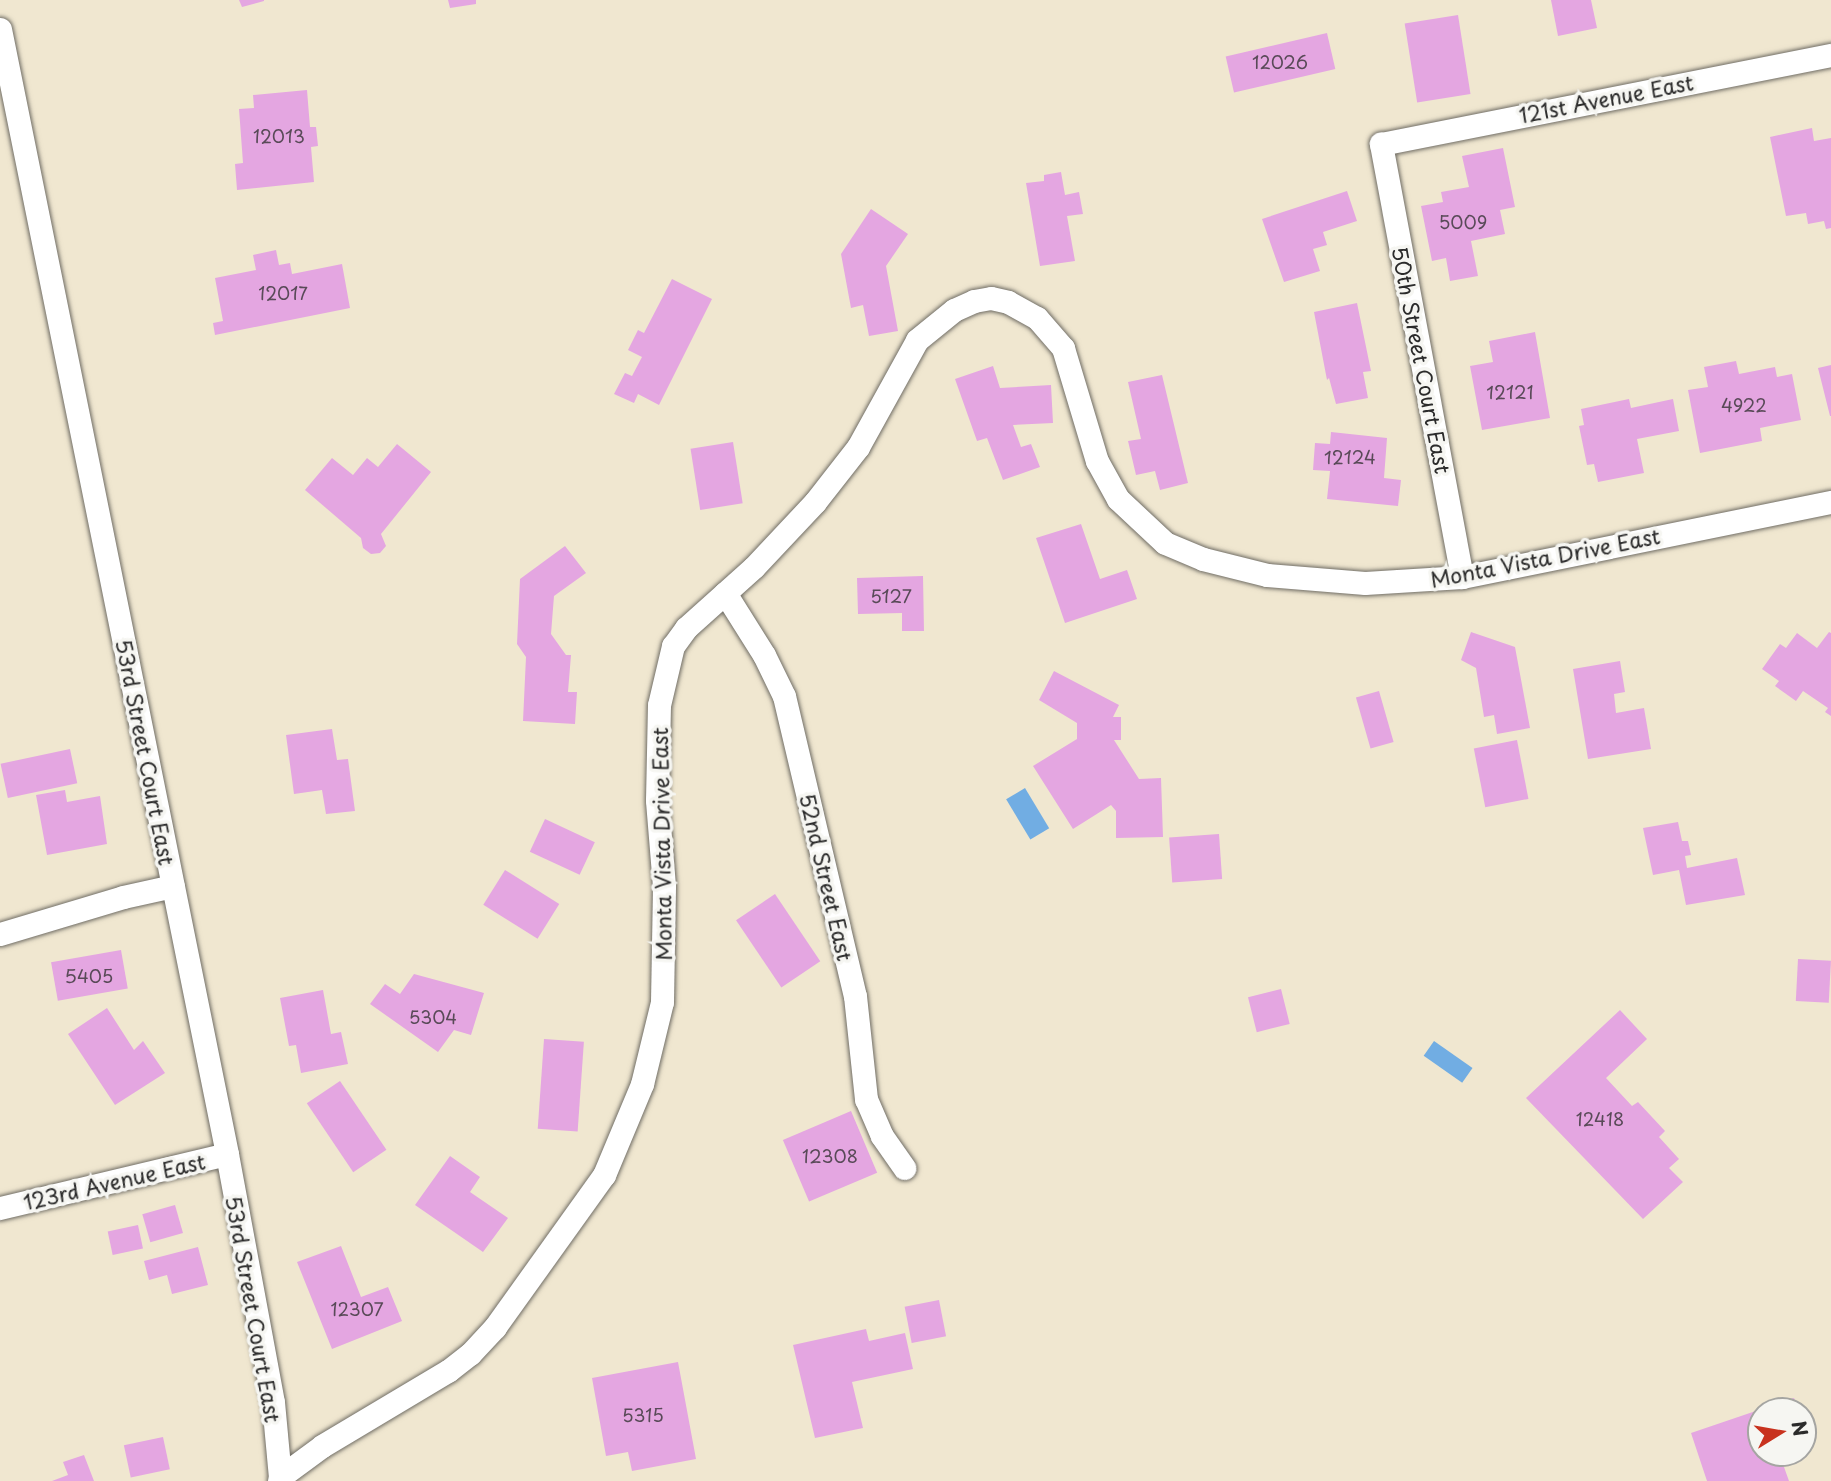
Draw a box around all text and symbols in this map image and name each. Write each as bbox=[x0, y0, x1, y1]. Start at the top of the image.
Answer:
house number: 12026 bbox=[1252, 51, 1308, 73]
street label: 121st Avenue East bbox=[1516, 69, 1696, 127]
house number: 12013 bbox=[253, 125, 305, 147]
house number: 5009 bbox=[1439, 211, 1487, 233]
street label: 50th Street Court East bbox=[1387, 242, 1457, 478]
house number: 12017 bbox=[258, 282, 308, 304]
house number: 12121 bbox=[1486, 381, 1534, 403]
house number: 4922 bbox=[1721, 394, 1767, 416]
house number: 12124 bbox=[1324, 446, 1376, 468]
street label: Monta Vista Drive East bbox=[1428, 522, 1662, 592]
house number: 5127 bbox=[870, 585, 912, 607]
street label: 53rd Street Court East bbox=[111, 635, 181, 869]
street label: Monta Vista Drive East bbox=[646, 727, 676, 961]
street label: 52nd Street East bbox=[795, 790, 859, 964]
house number: 5405 bbox=[65, 965, 113, 987]
house number: 5304 bbox=[409, 1006, 457, 1028]
house number: 12418 bbox=[1576, 1108, 1624, 1130]
house number: 12308 bbox=[802, 1145, 858, 1167]
street label: 123rd Avenue East bbox=[20, 1148, 208, 1214]
street label: 53rd Street Court East bbox=[221, 1192, 287, 1426]
house number: 12307 bbox=[330, 1298, 384, 1320]
north arrow bbox=[1747, 1397, 1817, 1467]
house number: 5315 bbox=[622, 1404, 664, 1426]
text: N bbox=[1785, 1418, 1816, 1438]

